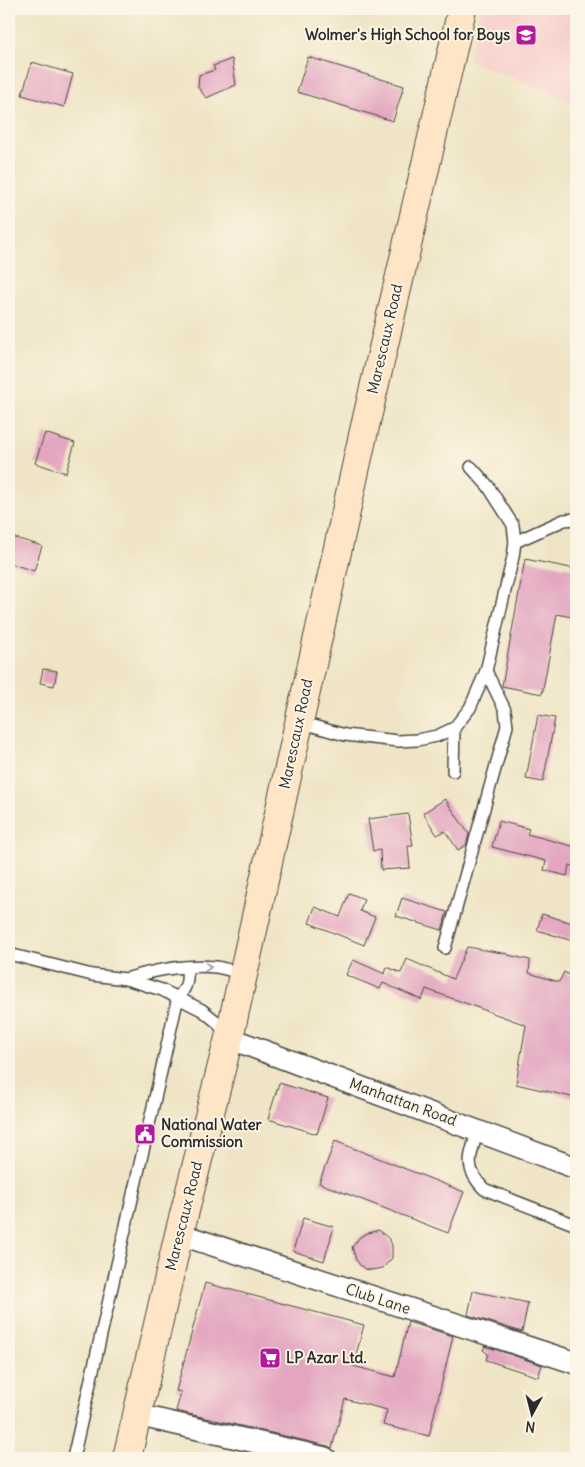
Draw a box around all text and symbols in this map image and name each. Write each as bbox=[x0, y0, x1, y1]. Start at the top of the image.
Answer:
school or university icon: Wolmer's High School for Boys bbox=[514, 23, 538, 47]
place label: Wolmer's High School for Boys bbox=[305, 25, 510, 45]
street label: Marescaux Road bbox=[363, 282, 406, 396]
street label: Marescaux Road bbox=[275, 677, 316, 791]
one-way arrow bbox=[204, 962, 212, 972]
street label: Manhattan Road bbox=[347, 1073, 460, 1130]
place label: National Water Commission bbox=[161, 1115, 263, 1151]
public building icon: National Water Commission bbox=[133, 1122, 157, 1146]
street label: Marescaux Road bbox=[161, 1159, 206, 1273]
street label: Club Lane bbox=[343, 1279, 413, 1318]
supermarket icon: LP Azar Ltd. bbox=[258, 1346, 282, 1370]
place label: LP Azar Ltd. bbox=[286, 1348, 367, 1367]
north arrow bbox=[508, 1390, 558, 1440]
text: N bbox=[525, 1417, 536, 1436]

